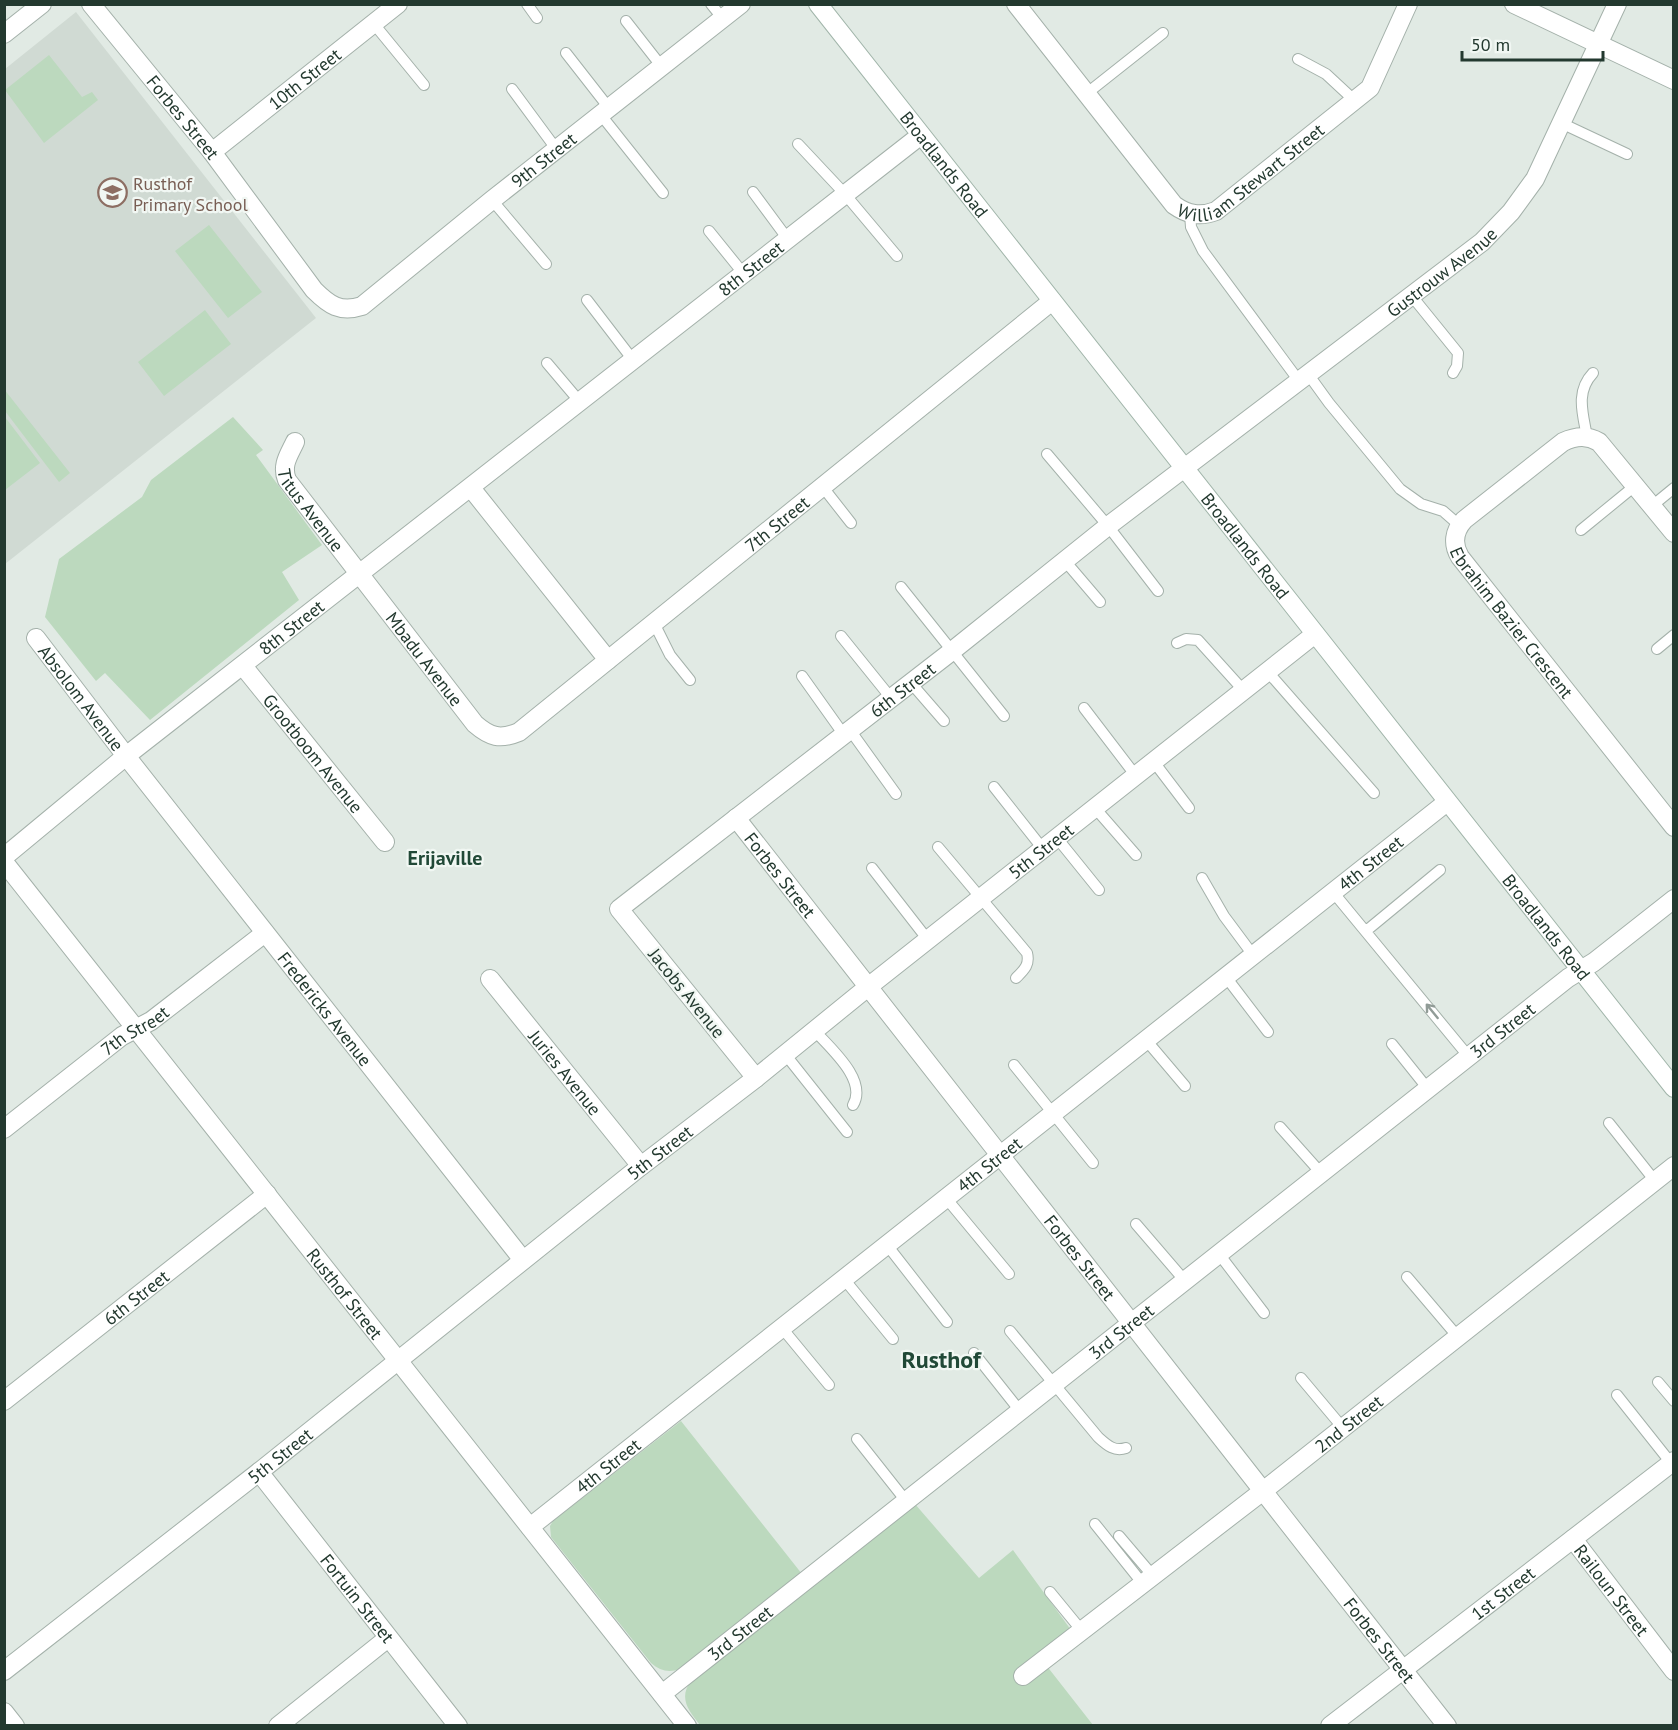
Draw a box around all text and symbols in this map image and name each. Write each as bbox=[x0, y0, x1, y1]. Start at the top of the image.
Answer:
scale bar bbox=[1462, 24, 1603, 62]
text: 50 m bbox=[1471, 33, 1510, 56]
street label: 10th Street bbox=[263, 43, 345, 114]
street label: Forbes Street bbox=[142, 70, 225, 164]
street label: Broadlands Road bbox=[895, 106, 993, 222]
street label: William Stewart Street bbox=[1174, 118, 1328, 226]
street label: 9th Street bbox=[506, 127, 581, 192]
place label: Rusthof Primary School bbox=[133, 172, 248, 216]
school or university icon: Rusthof Primary School bbox=[96, 177, 128, 209]
street label: Gustrouw Avenue bbox=[1382, 222, 1502, 322]
street label: 8th Street bbox=[713, 235, 788, 301]
street label: Titus Avenue bbox=[273, 467, 349, 556]
street label: Broadlands Road bbox=[1197, 488, 1295, 603]
street label: 7th Street bbox=[740, 491, 814, 556]
street label: Ebrahim Bazier Crescent bbox=[1445, 543, 1579, 702]
street label: 8th Street bbox=[254, 594, 328, 660]
street label: Mbadu Avenue bbox=[381, 607, 468, 710]
street label: Absolom Avenue bbox=[34, 640, 129, 755]
street label: 6th Street bbox=[865, 657, 940, 722]
street label: Grootboom Avenue bbox=[258, 689, 368, 817]
street label: 5th Street bbox=[1003, 818, 1078, 883]
street label: Forbes Street bbox=[740, 827, 821, 922]
street label: 4th Street bbox=[1333, 830, 1407, 896]
district label: Erijaville bbox=[408, 845, 482, 871]
street label: Broadlands Road bbox=[1498, 869, 1596, 985]
street label: Jacobs Avenue bbox=[643, 943, 730, 1043]
street label: Fredericks Avenue bbox=[273, 947, 377, 1070]
street label: 3rd Street bbox=[1465, 997, 1539, 1063]
street label: 7th Street bbox=[96, 1000, 173, 1060]
one-way arrow bbox=[1426, 1004, 1439, 1020]
street label: Juries Avenue bbox=[523, 1024, 607, 1120]
street label: 5th Street bbox=[622, 1120, 697, 1184]
street label: 4th Street bbox=[952, 1131, 1026, 1197]
street label: Forbes Street bbox=[1039, 1210, 1121, 1305]
street label: Rusthof Street bbox=[302, 1243, 388, 1344]
street label: 6th Street bbox=[99, 1264, 173, 1330]
street label: 3rd Street bbox=[1084, 1299, 1158, 1364]
district label: Rusthof bbox=[901, 1344, 982, 1375]
street label: 2nd Street bbox=[1310, 1390, 1387, 1457]
street label: 5th Street bbox=[243, 1422, 317, 1488]
street label: 4th Street bbox=[570, 1433, 645, 1498]
street label: Railoun Street bbox=[1569, 1539, 1654, 1640]
street label: Fortuin Street bbox=[316, 1549, 400, 1647]
street label: 1st Street bbox=[1466, 1561, 1539, 1625]
street label: Forbes Street bbox=[1339, 1593, 1420, 1687]
street label: 3rd Street bbox=[703, 1600, 777, 1665]

